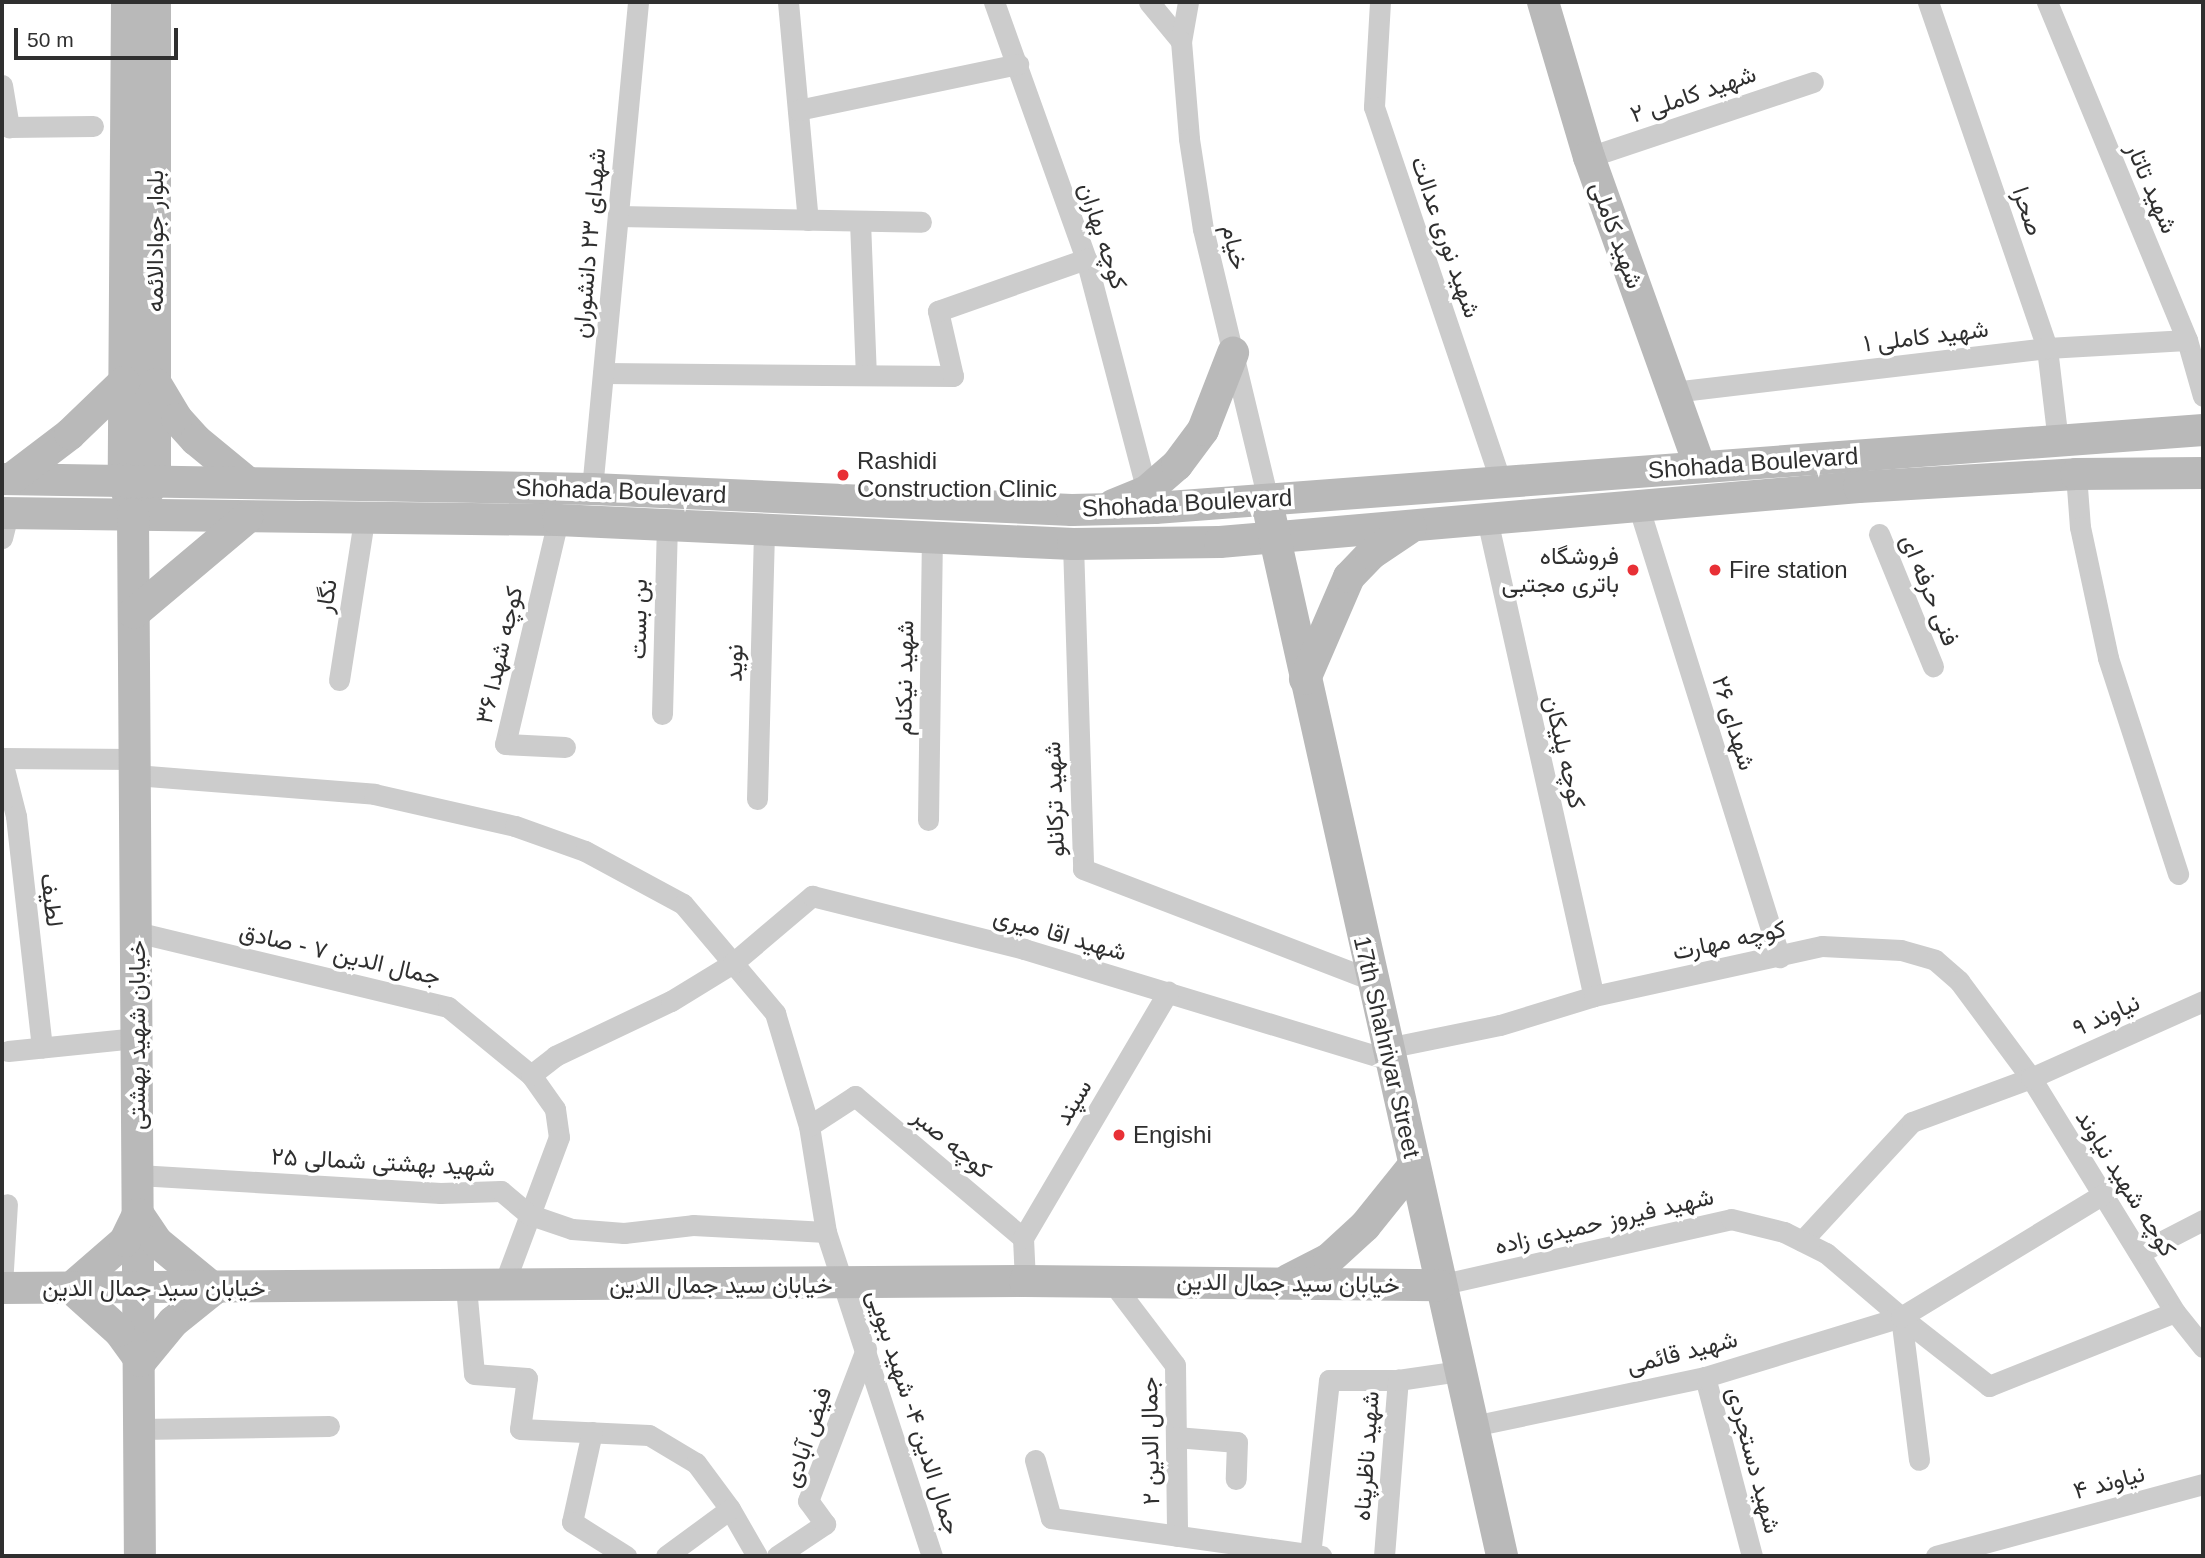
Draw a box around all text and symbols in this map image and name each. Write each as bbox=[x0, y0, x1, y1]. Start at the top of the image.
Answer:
scale bar bbox=[18, 14, 182, 58]
text: 50 m bbox=[27, 28, 74, 51]
street label: شهید کاملی ۲ bbox=[1626, 59, 1760, 129]
street label: شهید تاتار bbox=[2120, 138, 2184, 238]
street label: شهدای ۲۳ دانشوران bbox=[566, 147, 612, 339]
street label: شهید نوری عدالت bbox=[1405, 153, 1487, 321]
street label: بلوار جوادالائمه bbox=[141, 170, 169, 312]
street label: شهید کاملی bbox=[1584, 177, 1650, 293]
street label: کوچه بهاران bbox=[1072, 179, 1134, 293]
street label: صحرا bbox=[2006, 183, 2050, 239]
street label: خیام bbox=[1216, 222, 1254, 272]
street label: شهید کاملی ۱ bbox=[1862, 314, 1990, 358]
street label: Shohada Boulevard bbox=[1647, 441, 1859, 485]
place label: Rashidi Construction Clinic bbox=[857, 447, 1057, 503]
marker: Rashidi Construction Clinic bbox=[835, 467, 851, 483]
street label: Shohada Boulevard bbox=[515, 473, 727, 509]
street label: Shohada Boulevard bbox=[1081, 483, 1293, 523]
street label: فنی حرفه ای bbox=[1895, 530, 1965, 650]
place label: فروشگاه باتری مجتبی bbox=[1502, 542, 1619, 598]
place label: Fire station bbox=[1729, 556, 1848, 584]
marker: فروشگاه باتری مجتبی bbox=[1625, 562, 1641, 578]
marker: Fire station bbox=[1707, 562, 1723, 578]
street label: نگار bbox=[309, 577, 343, 615]
street label: بن بست bbox=[623, 578, 653, 660]
street label: کوچه شهدا ۳۶ bbox=[469, 584, 529, 726]
street label: شهید نیکنام bbox=[889, 620, 919, 736]
street label: نوید bbox=[719, 644, 749, 682]
street label: شهدای ۲۶ bbox=[1706, 672, 1762, 774]
street label: کوچه پلیکان bbox=[1538, 693, 1592, 811]
street label: شهید ترکانلو bbox=[1038, 741, 1070, 857]
street label: لطیف bbox=[34, 871, 70, 929]
street label: شهید اقا میری bbox=[990, 901, 1130, 967]
street label: کوچه مهارت bbox=[1670, 914, 1788, 966]
street label: جمال الدین ۷ - صادق bbox=[237, 917, 443, 991]
street label: 17th Shahrivar Street bbox=[1347, 933, 1427, 1161]
street label: خیابان شهید بهشتی bbox=[123, 940, 151, 1130]
street label: نیاوند ۹ bbox=[2068, 988, 2144, 1042]
street label: سپند bbox=[1048, 1074, 1098, 1130]
street label: کوچه صبر bbox=[907, 1102, 997, 1184]
street label: کوچه شهید نیاوند bbox=[2069, 1104, 2183, 1262]
place label: Engishi bbox=[1133, 1121, 1212, 1149]
marker: Engishi bbox=[1111, 1127, 1127, 1143]
street label: ۲۵ شهید بهشتی شمالی bbox=[270, 1142, 496, 1182]
street label: شهید فیروز حمیدی زاده bbox=[1492, 1182, 1716, 1260]
street label: خیابان سید جمال الدین bbox=[1176, 1267, 1400, 1299]
street label: خیابان سید جمال الدین bbox=[609, 1271, 833, 1299]
street label: خیابان سید جمال الدین bbox=[42, 1274, 266, 1302]
street label: جمال الدین ۴- شهید ببویی bbox=[861, 1286, 967, 1538]
street label: شهید قائمی bbox=[1624, 1324, 1740, 1380]
street label: جمال الدین ۲ bbox=[1134, 1377, 1166, 1505]
street label: فیض آبادی bbox=[776, 1383, 838, 1491]
street label: شهید دستجردی bbox=[1721, 1384, 1787, 1536]
street label: شهید ناظرپناه bbox=[1347, 1390, 1385, 1522]
street label: نیاوند ۴ bbox=[2070, 1459, 2148, 1505]

